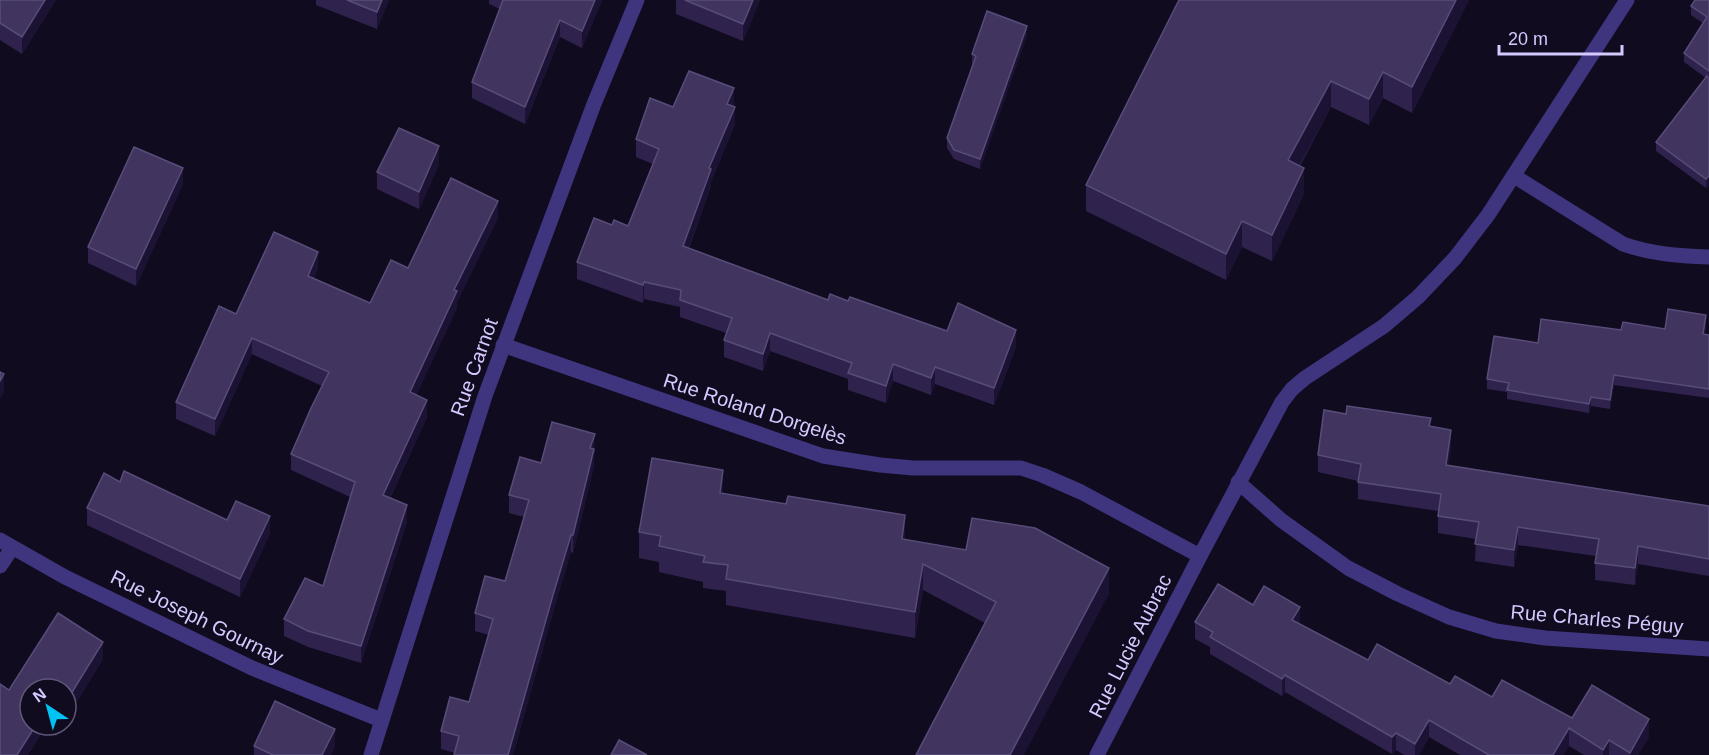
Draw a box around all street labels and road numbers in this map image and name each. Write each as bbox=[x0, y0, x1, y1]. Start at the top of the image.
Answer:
street label: Rue Carnot bbox=[446, 315, 502, 419]
street label: Rue Roland Dorgelès bbox=[661, 369, 849, 449]
street label: Rue Joseph Gournay bbox=[107, 566, 287, 668]
street label: Rue Lucie Aubrac bbox=[1084, 571, 1176, 721]
street label: Rue Charles Péguy bbox=[1510, 600, 1684, 638]

